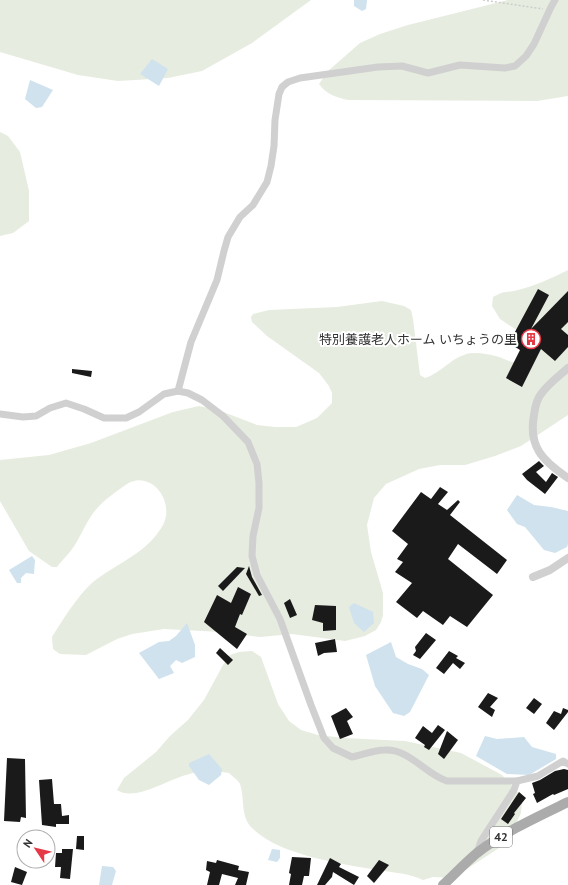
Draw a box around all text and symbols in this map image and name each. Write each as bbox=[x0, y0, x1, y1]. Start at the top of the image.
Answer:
building icon: 特別養護老人ホーム いちょうの里 bbox=[520, 328, 542, 350]
place label: 特別養護老人ホーム いちょうの里 bbox=[319, 331, 517, 348]
road number: 42 bbox=[490, 827, 512, 847]
north arrow bbox=[16, 829, 56, 869]
text: N bbox=[20, 836, 36, 850]

